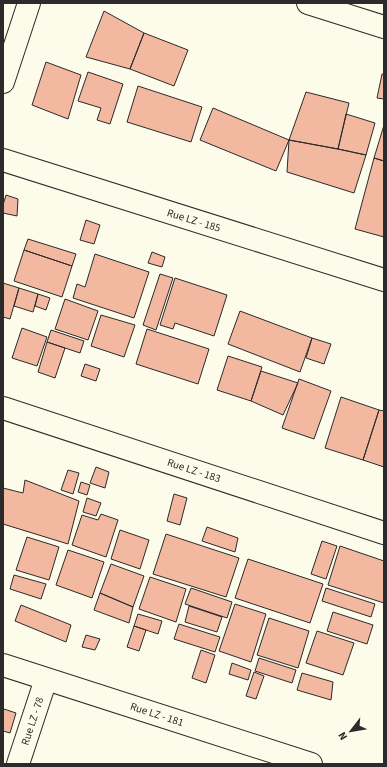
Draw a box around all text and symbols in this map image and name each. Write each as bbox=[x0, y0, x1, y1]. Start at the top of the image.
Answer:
street label: Rue LZ - 185 bbox=[165, 205, 223, 236]
street label: Rue LZ - 183 bbox=[165, 455, 223, 486]
street label: Rue LZ - 78 bbox=[18, 695, 47, 747]
street label: Rue LZ - 181 bbox=[128, 699, 186, 730]
north arrow bbox=[331, 711, 371, 751]
text: N bbox=[335, 729, 351, 743]

